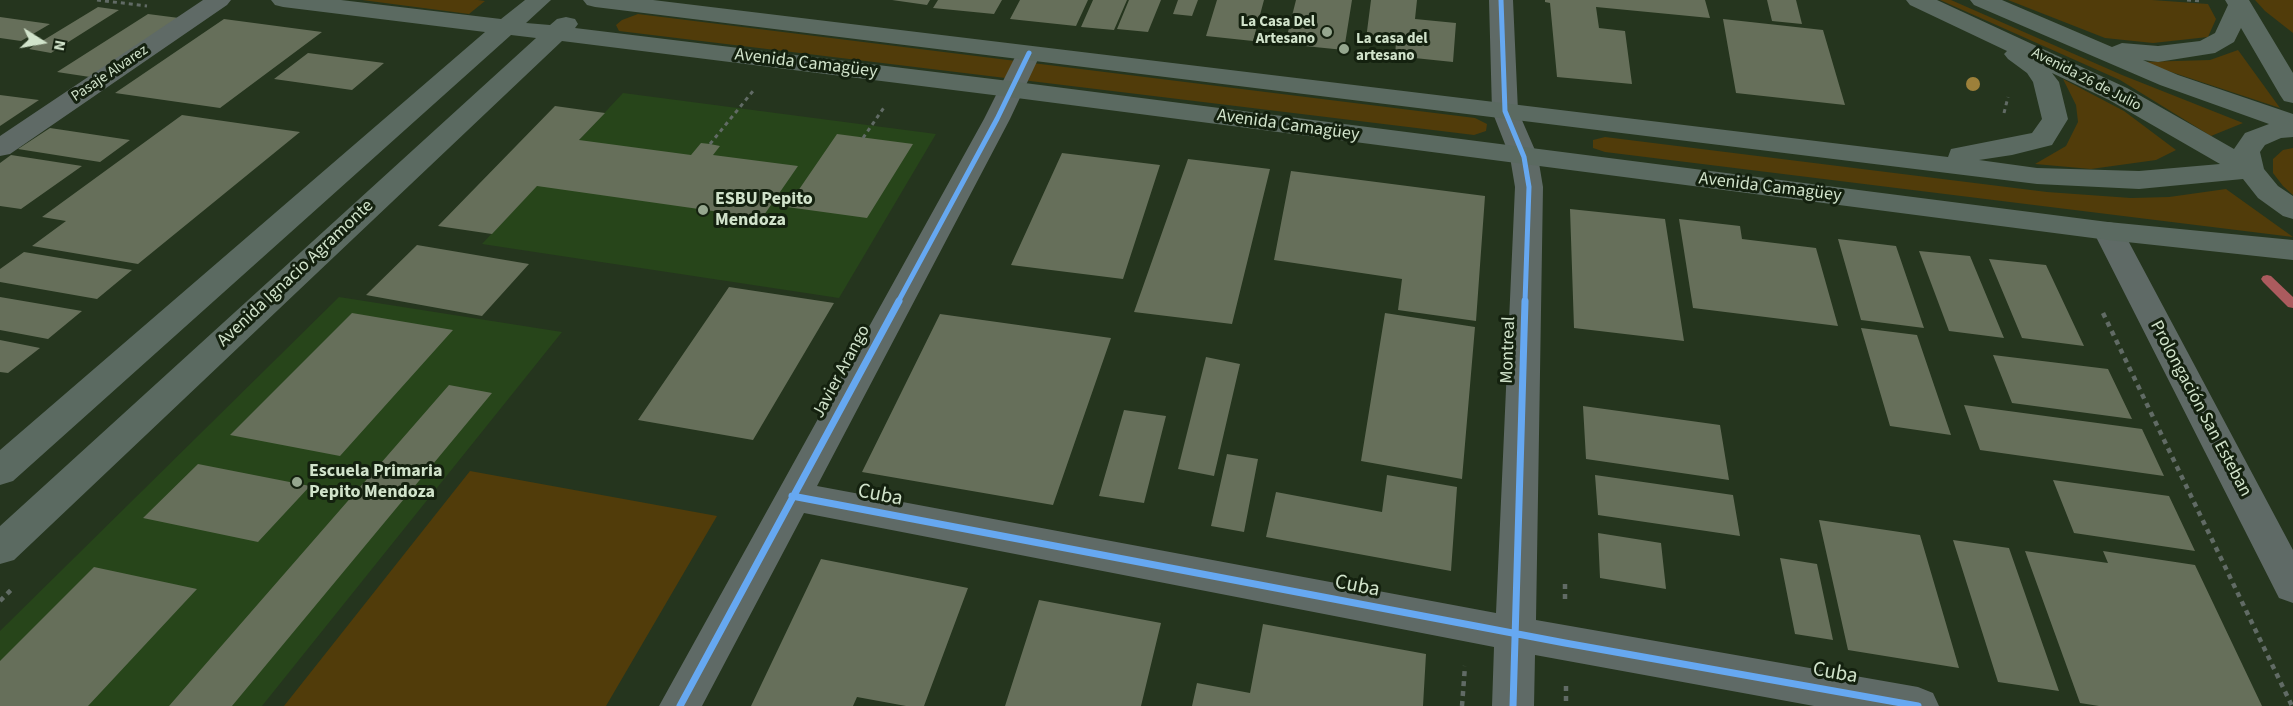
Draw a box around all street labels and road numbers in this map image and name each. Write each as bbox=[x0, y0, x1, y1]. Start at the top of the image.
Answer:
street label: Pasaje Alvarez bbox=[68, 42, 152, 106]
street label: Avenida Camagüey bbox=[733, 45, 879, 83]
street label: Avenida 26 de Julio bbox=[2028, 45, 2144, 115]
street label: Avenida Camagüey bbox=[1215, 105, 1361, 147]
street label: Avenida Camagüey bbox=[1697, 169, 1843, 207]
street label: Avenida Ignacio Agramonte bbox=[213, 196, 379, 352]
street label: Montreal bbox=[1497, 316, 1521, 384]
street label: Prolongación San Esteban bbox=[2144, 317, 2256, 501]
street label: Javier Arango bbox=[808, 322, 876, 422]
street label: Cuba bbox=[855, 479, 905, 513]
street label: Cuba bbox=[1332, 570, 1382, 604]
street label: Cuba bbox=[1811, 658, 1859, 690]

